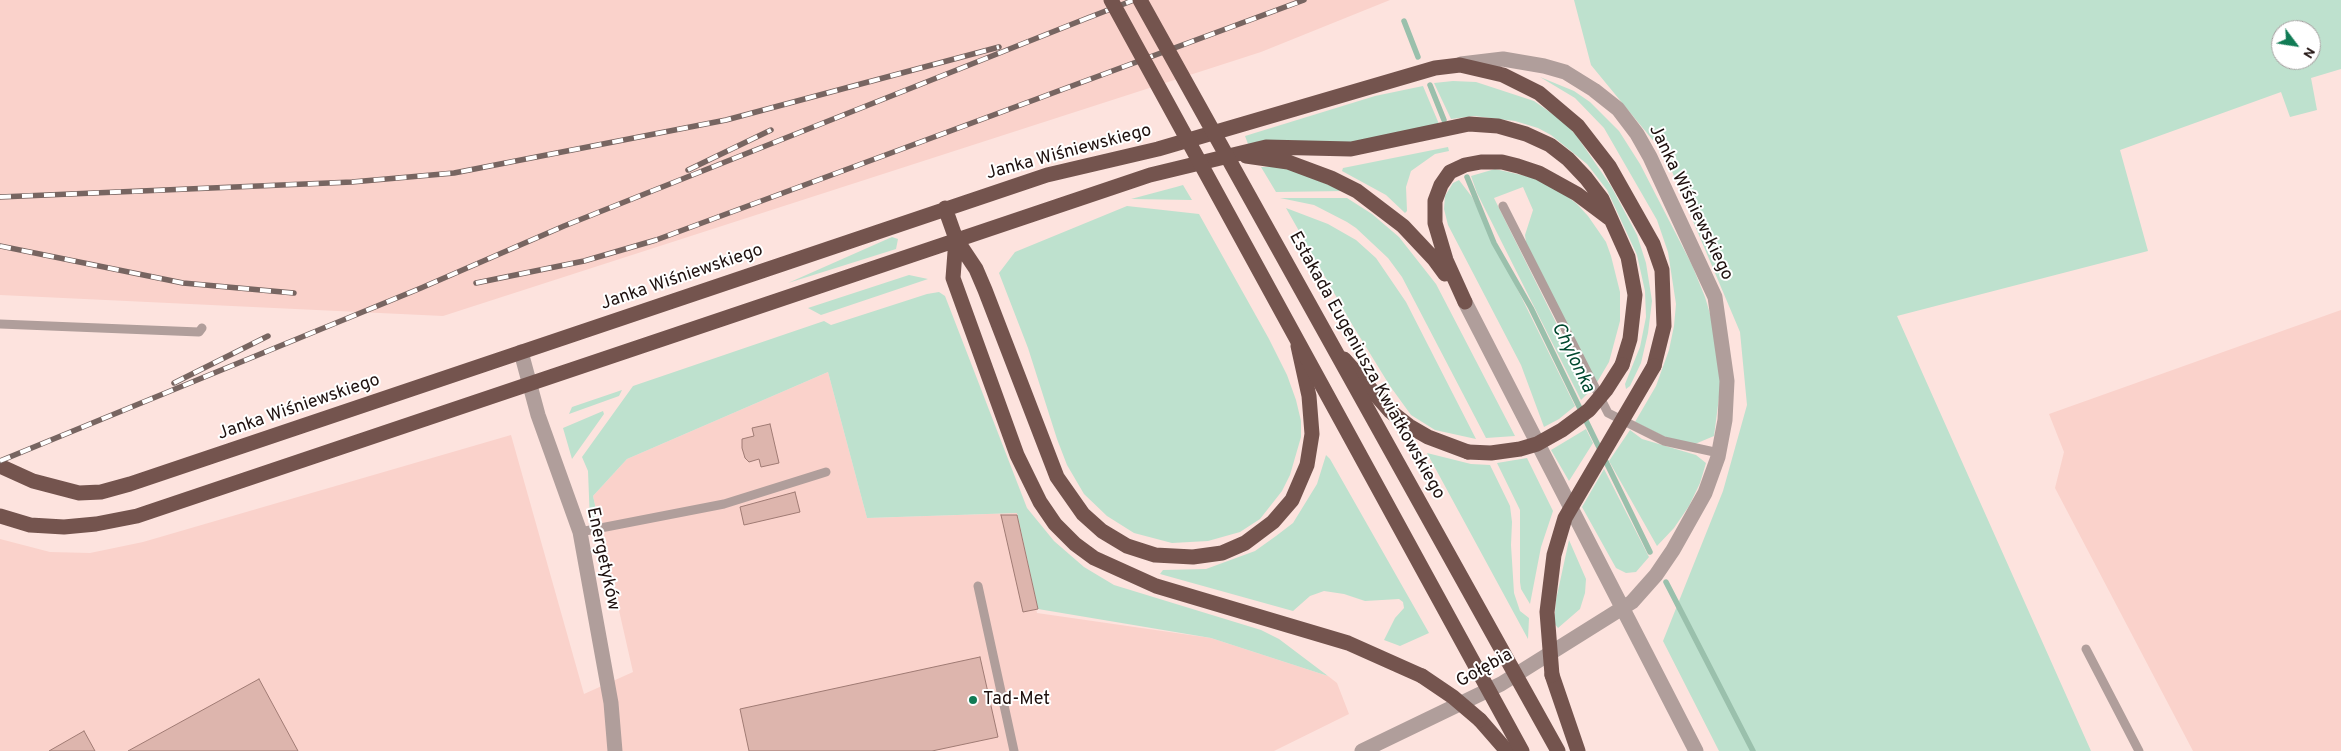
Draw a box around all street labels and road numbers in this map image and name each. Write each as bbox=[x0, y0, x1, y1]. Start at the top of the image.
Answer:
street label: Janka Wiśniewskiego bbox=[984, 121, 1154, 185]
street label: Janka Wiśniewskiego bbox=[1643, 122, 1737, 284]
street label: Estakada Eugeniusza Kwiatkowskiego bbox=[1283, 228, 1449, 504]
street label: Janka Wiśniewskiego bbox=[598, 240, 766, 316]
street label: Janka Wiśniewskiego bbox=[215, 370, 383, 446]
street label: Energetyków bbox=[581, 505, 623, 613]
street label: Gołębia bbox=[1453, 645, 1517, 693]

